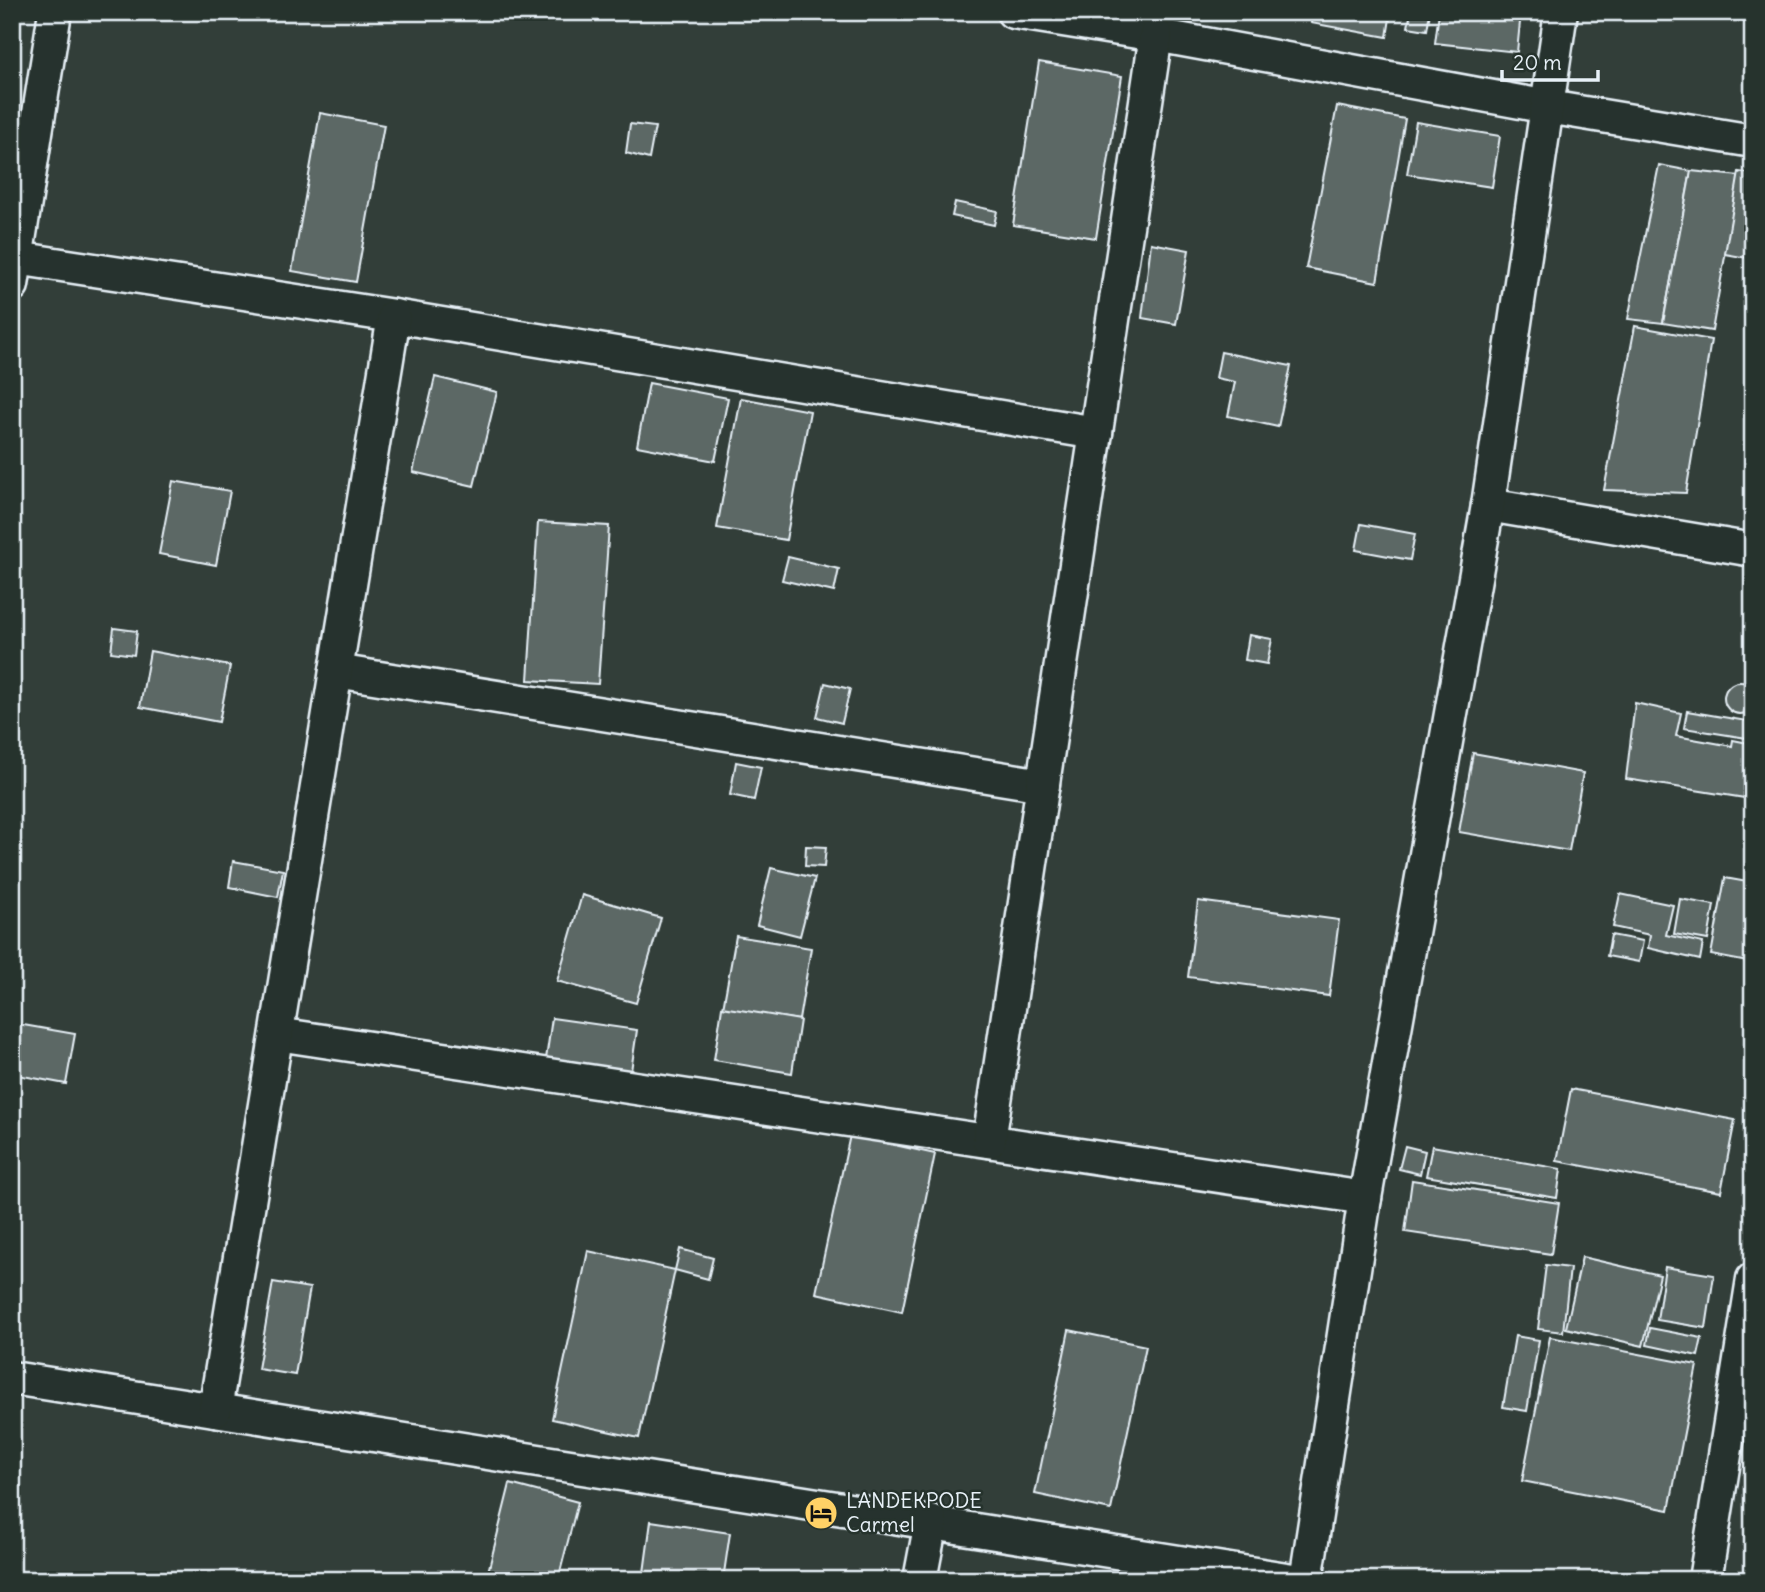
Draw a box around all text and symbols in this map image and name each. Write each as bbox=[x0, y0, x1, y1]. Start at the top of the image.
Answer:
scale bar bbox=[1502, 38, 1599, 82]
text: 20 m bbox=[1513, 49, 1562, 76]
place label: LANDEKPODE Carmel bbox=[846, 1487, 982, 1538]
hotel icon: LANDEKPODE Carmel bbox=[802, 1494, 840, 1532]

